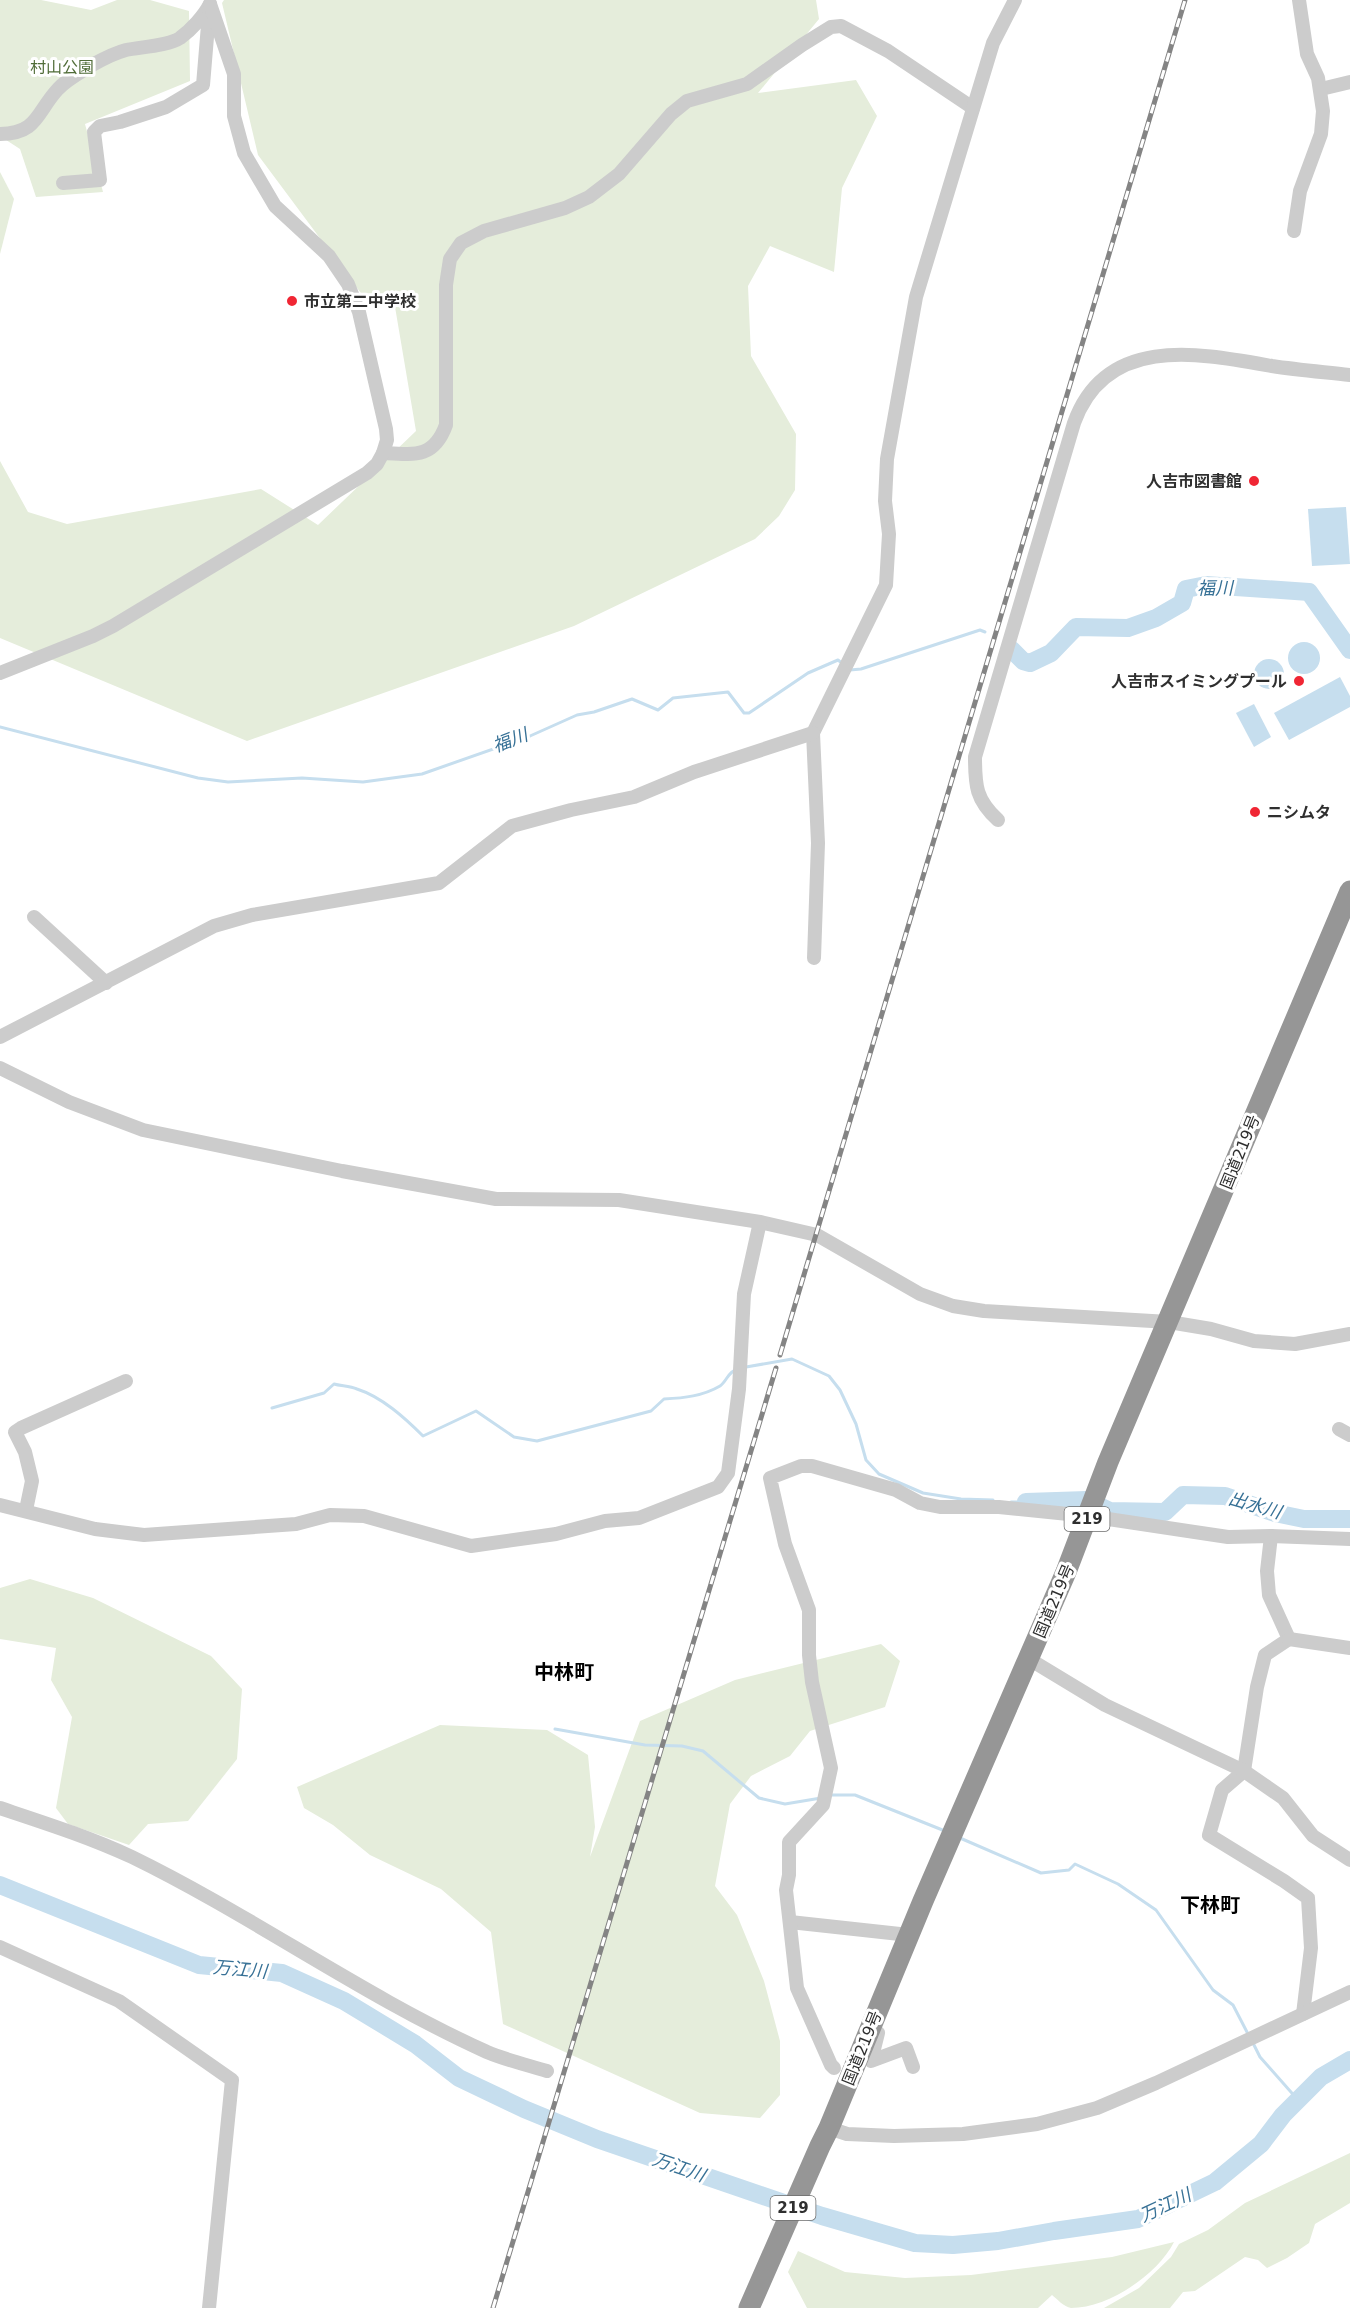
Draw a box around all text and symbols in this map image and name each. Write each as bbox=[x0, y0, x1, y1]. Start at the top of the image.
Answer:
park label: 村山公園 bbox=[30, 58, 94, 77]
place label: 市立第二中学校 bbox=[304, 292, 416, 311]
marker: 市立第二中学校 bbox=[285, 294, 299, 308]
place label: 人吉市図書館 bbox=[1146, 472, 1242, 491]
marker: 人吉市図書館 bbox=[1247, 474, 1261, 488]
water label: 福川 bbox=[1197, 577, 1235, 599]
place label: 人吉市スイミングプール bbox=[1111, 672, 1287, 691]
marker: 人吉市スイミングプール bbox=[1292, 674, 1306, 688]
water label: 福川 bbox=[489, 723, 532, 756]
place label: ニシムタ bbox=[1267, 803, 1331, 822]
marker: ニシムタ bbox=[1248, 805, 1262, 819]
street label: 国道219号 bbox=[1216, 1112, 1264, 1192]
water label: 出水川 bbox=[1226, 1487, 1286, 1523]
road number: 219 bbox=[1064, 1507, 1110, 1531]
street label: 国道219号 bbox=[1030, 1561, 1078, 1641]
district label: 中林町 bbox=[534, 1660, 594, 1684]
district label: 下林町 bbox=[1180, 1893, 1240, 1917]
water label: 万江川 bbox=[212, 1956, 270, 1982]
street label: 国道219号 bbox=[838, 2008, 886, 2088]
water label: 万江川 bbox=[650, 2148, 710, 2186]
water label: 万江川 bbox=[1136, 2183, 1196, 2226]
road number: 219 bbox=[770, 2196, 816, 2220]

